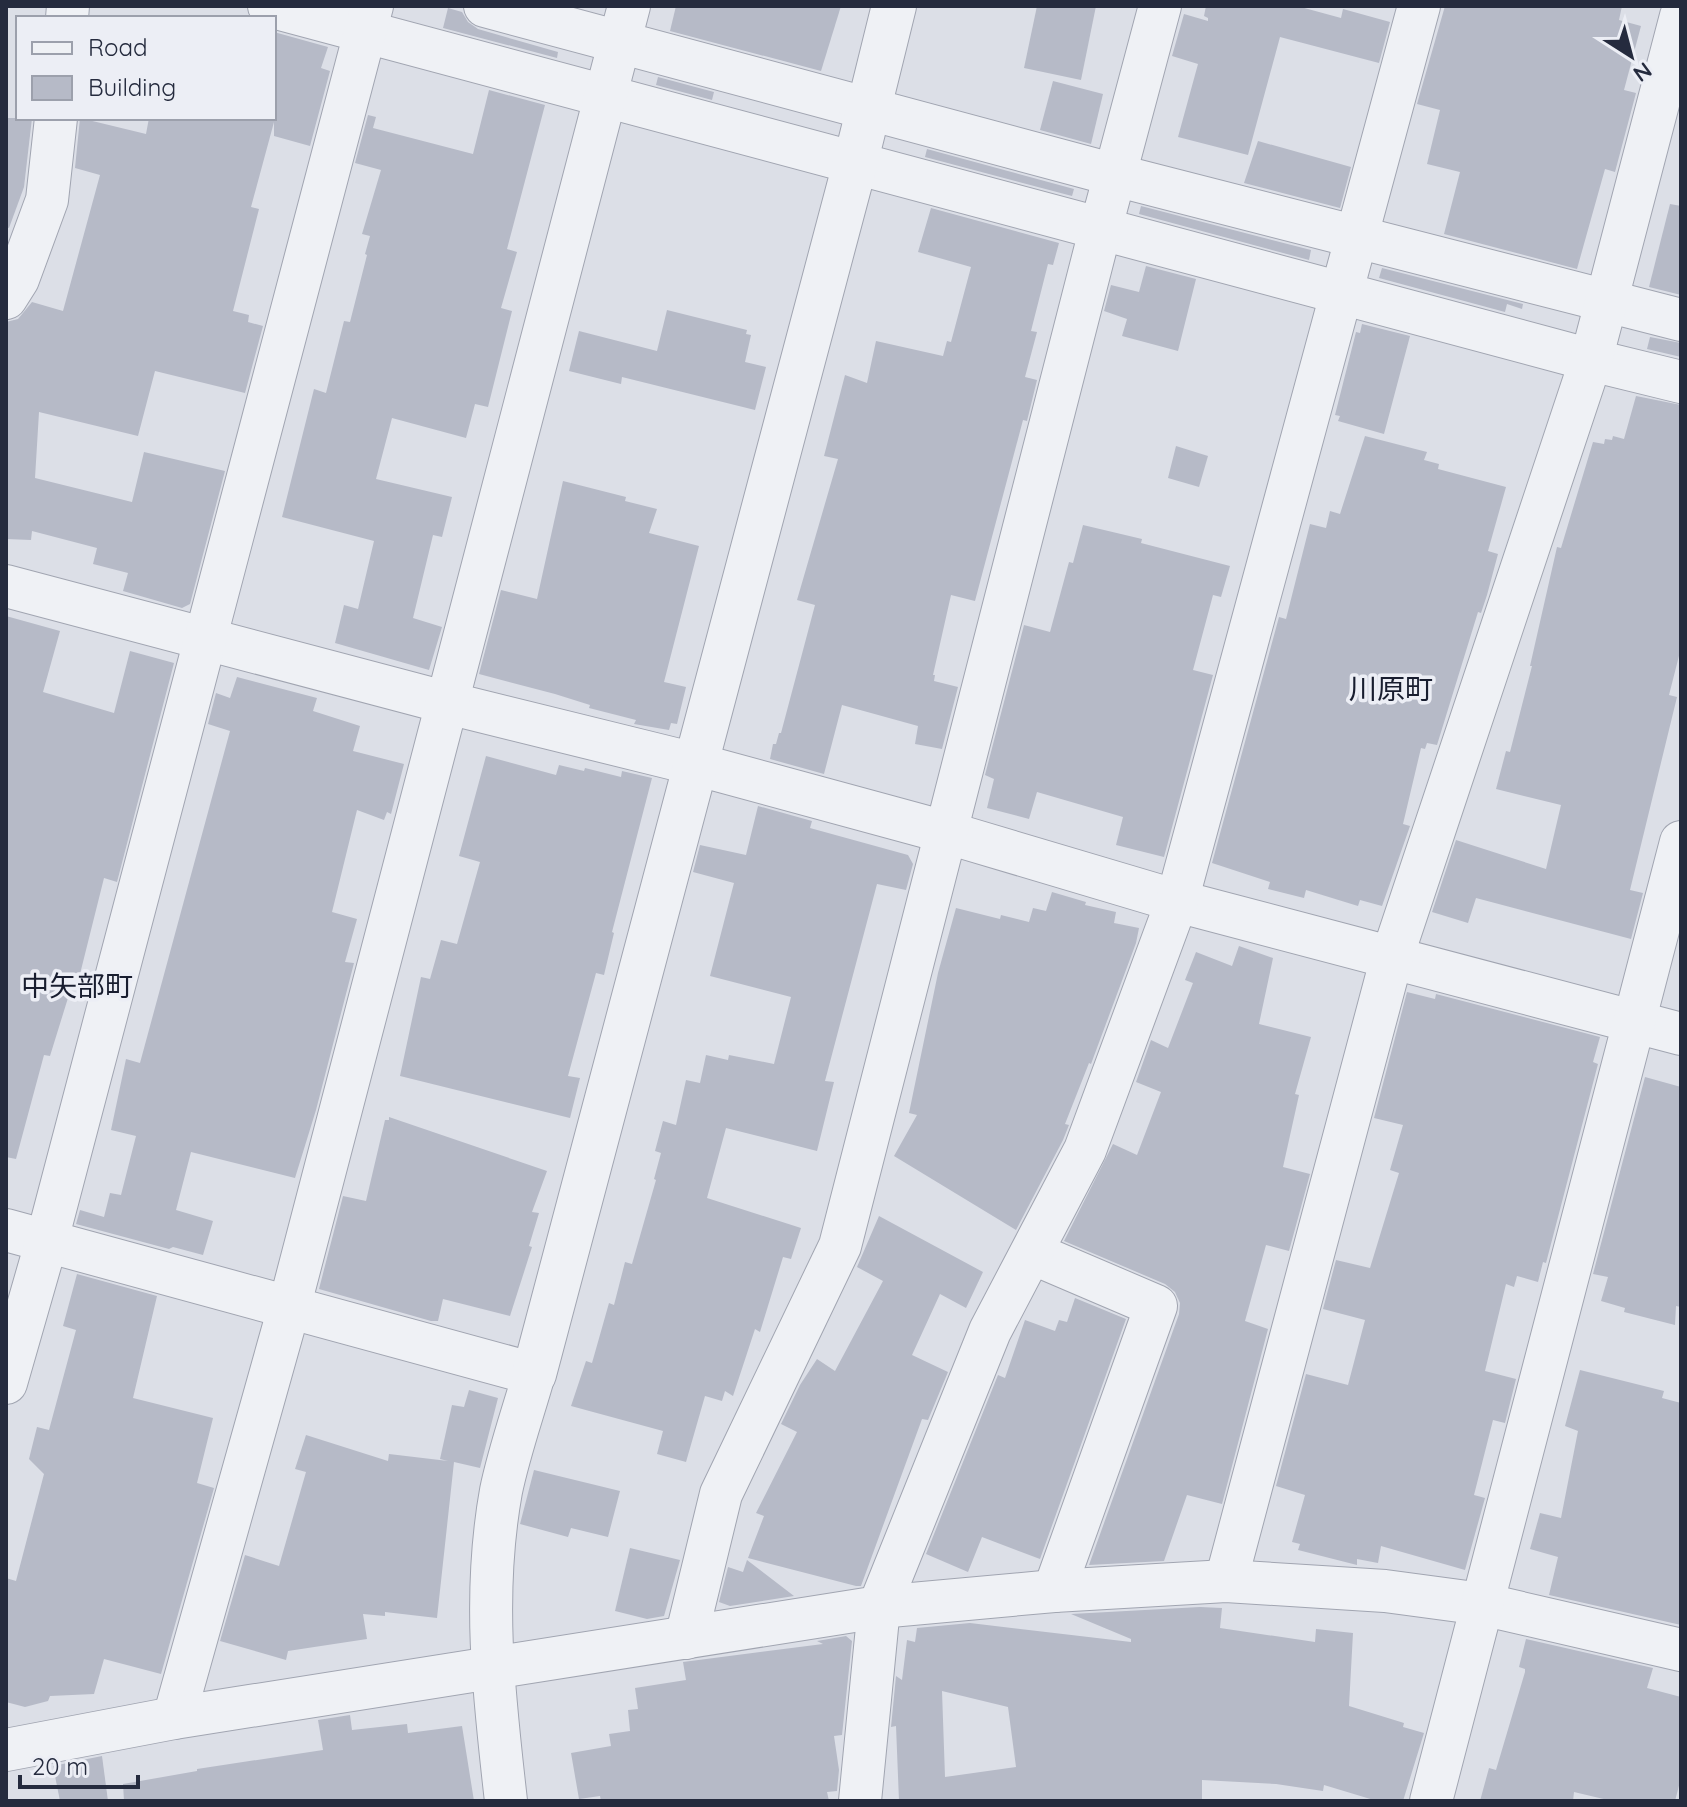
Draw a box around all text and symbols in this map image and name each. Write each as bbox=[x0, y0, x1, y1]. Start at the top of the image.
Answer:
legend bbox=[16, 16, 276, 120]
north arrow bbox=[1591, 16, 1671, 96]
text: Road bbox=[88, 32, 148, 62]
text: N bbox=[1628, 56, 1658, 88]
text: Building bbox=[88, 72, 176, 102]
district label: 川原町 bbox=[1349, 671, 1433, 706]
district label: 中矢部町 bbox=[21, 968, 133, 1003]
scale bar bbox=[20, 1739, 138, 1789]
text: 20 m bbox=[32, 1751, 88, 1781]

